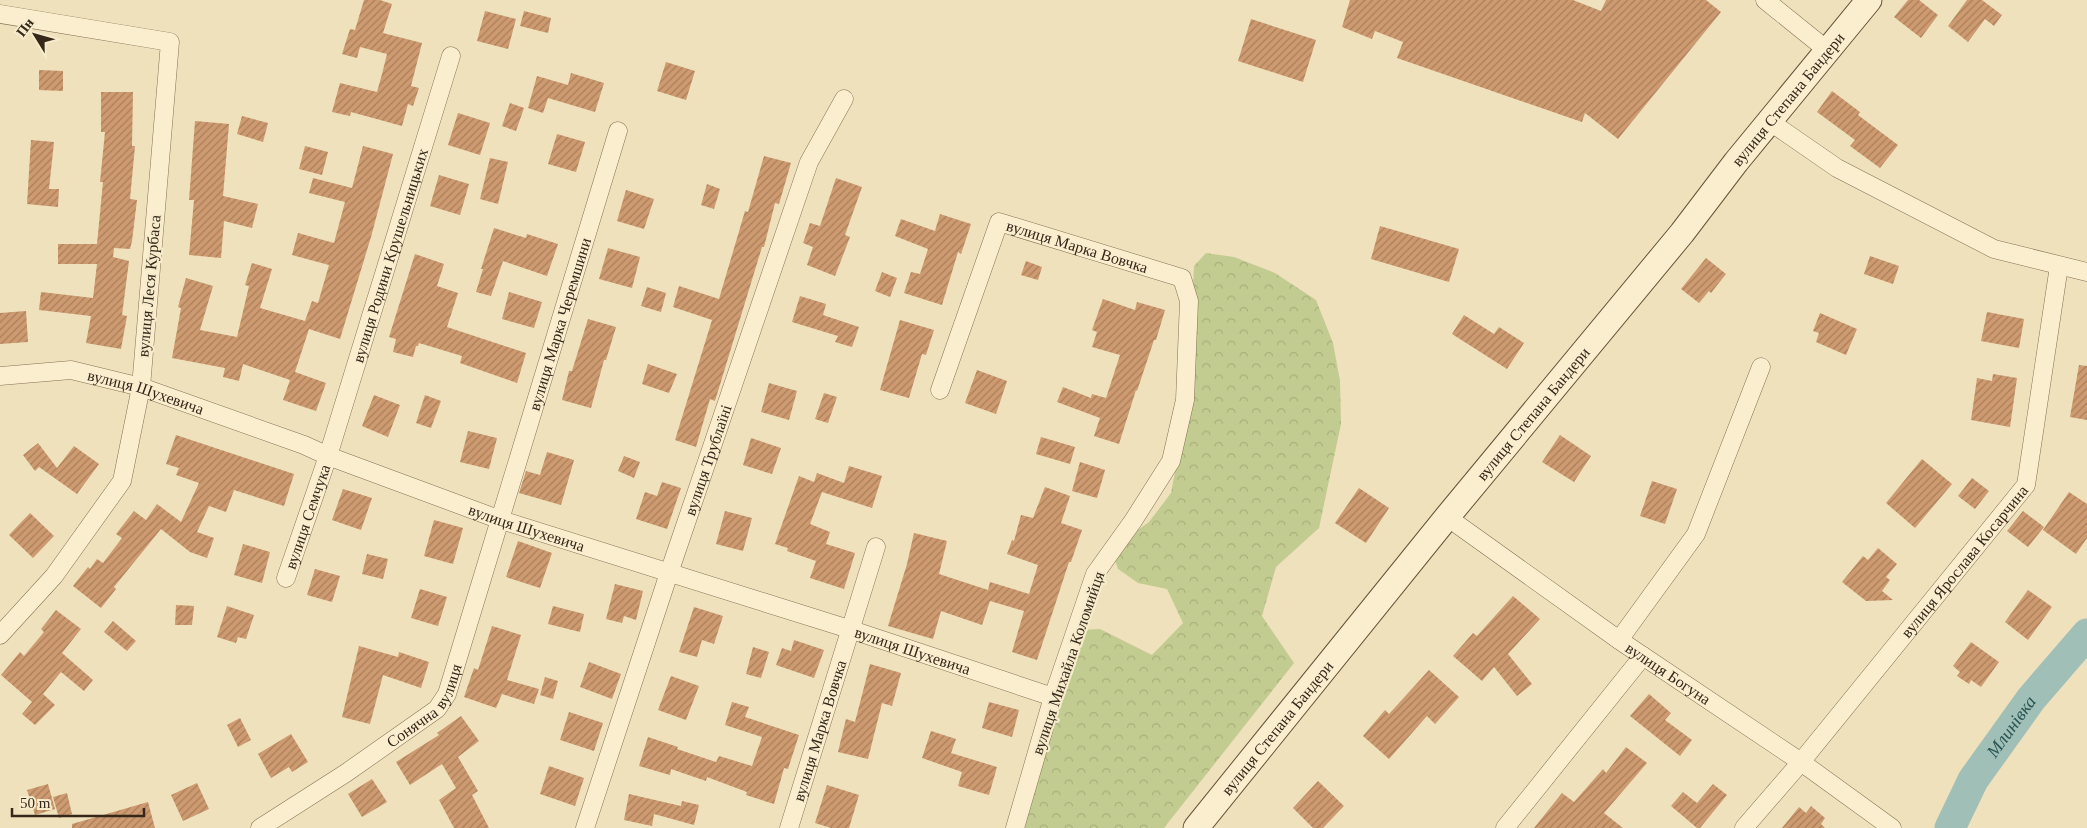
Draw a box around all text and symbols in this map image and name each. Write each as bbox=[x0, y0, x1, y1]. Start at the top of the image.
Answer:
north arrow bbox=[10, 10, 60, 60]
text: Пн bbox=[13, 15, 37, 40]
street label: вулиця Степана Бандери bbox=[1728, 29, 1848, 169]
street label: вулиця Родини Крушельницьких bbox=[349, 146, 431, 364]
street label: вулиця Леся Курбаса bbox=[134, 214, 165, 358]
street label: вулиця Марка Вовчка bbox=[1005, 216, 1150, 276]
street label: вулиця Марка Черемшини bbox=[525, 235, 594, 412]
street label: вулиця Степана Бандери bbox=[1473, 343, 1593, 483]
street label: вулиця Шухевича bbox=[86, 366, 206, 417]
street label: вулиця Трублаїні bbox=[681, 402, 734, 517]
street label: вулиця Семчука bbox=[281, 462, 333, 571]
street label: вулиця Ярослава Косарчина bbox=[1897, 482, 2031, 641]
street label: вулиця Шухевича bbox=[466, 500, 587, 554]
street label: вулиця Михайла Коломийця bbox=[1029, 569, 1109, 757]
street label: вулиця Шухевича bbox=[853, 623, 973, 677]
street label: вулиця Богуна bbox=[1623, 639, 1714, 708]
street label: вулиця Степана Бандери bbox=[1218, 657, 1336, 798]
street label: вулиця Марка Вовчка bbox=[789, 658, 849, 803]
street label: Сонячна вулиця bbox=[383, 661, 464, 750]
water label: Млинівка bbox=[1982, 692, 2040, 762]
scale bar bbox=[12, 786, 145, 818]
text: 50 m bbox=[20, 795, 51, 811]

